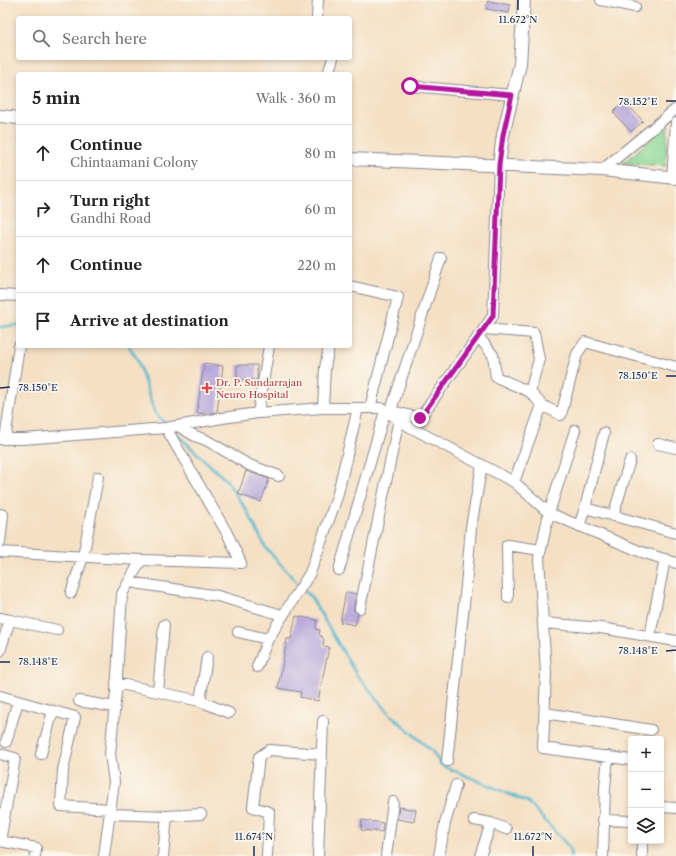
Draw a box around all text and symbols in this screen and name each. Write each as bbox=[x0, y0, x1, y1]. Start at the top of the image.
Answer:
text: 11.672°N bbox=[498, 13, 538, 26]
search box bbox=[16, 16, 352, 60]
icon: search bbox=[30, 27, 52, 49]
text: Search here bbox=[62, 29, 147, 48]
route start bbox=[401, 77, 419, 95]
text: 5 min bbox=[32, 88, 80, 108]
text: Walk · 360 m bbox=[256, 90, 336, 106]
text: 78.152°E bbox=[618, 95, 658, 108]
text: Continue bbox=[70, 135, 142, 154]
icon: ahead bbox=[32, 142, 54, 164]
text: 80 m bbox=[304, 145, 336, 161]
text: Chintaamani Colony bbox=[70, 154, 198, 170]
text: Turn right bbox=[70, 191, 150, 210]
icon: right bbox=[32, 198, 54, 220]
text: 60 m bbox=[305, 201, 336, 217]
text: Gandhi Road bbox=[70, 210, 151, 226]
icon: ahead bbox=[32, 254, 54, 276]
text: Continue bbox=[70, 255, 142, 274]
text: 220 m bbox=[297, 257, 336, 273]
icon: arrive bbox=[32, 310, 54, 332]
text: Arrive at destination bbox=[70, 311, 229, 330]
text: 78.150°E bbox=[618, 369, 658, 382]
place label: Dr. P. Sundarrajan Neuro Hospital bbox=[216, 376, 303, 401]
text: 78.150°E bbox=[18, 381, 58, 394]
marker: Dr. P. Sundarrajan Neuro Hospital bbox=[201, 382, 213, 394]
route end bbox=[411, 409, 429, 427]
text: 78.148°E bbox=[618, 644, 658, 657]
text: 78.148°E bbox=[18, 655, 58, 668]
map controls bbox=[628, 736, 664, 844]
button: + bbox=[628, 736, 664, 772]
button: − bbox=[628, 772, 664, 808]
button: layers bbox=[628, 808, 664, 844]
text: 11.674°N bbox=[235, 830, 273, 843]
text: 11.672°N bbox=[513, 830, 553, 843]

